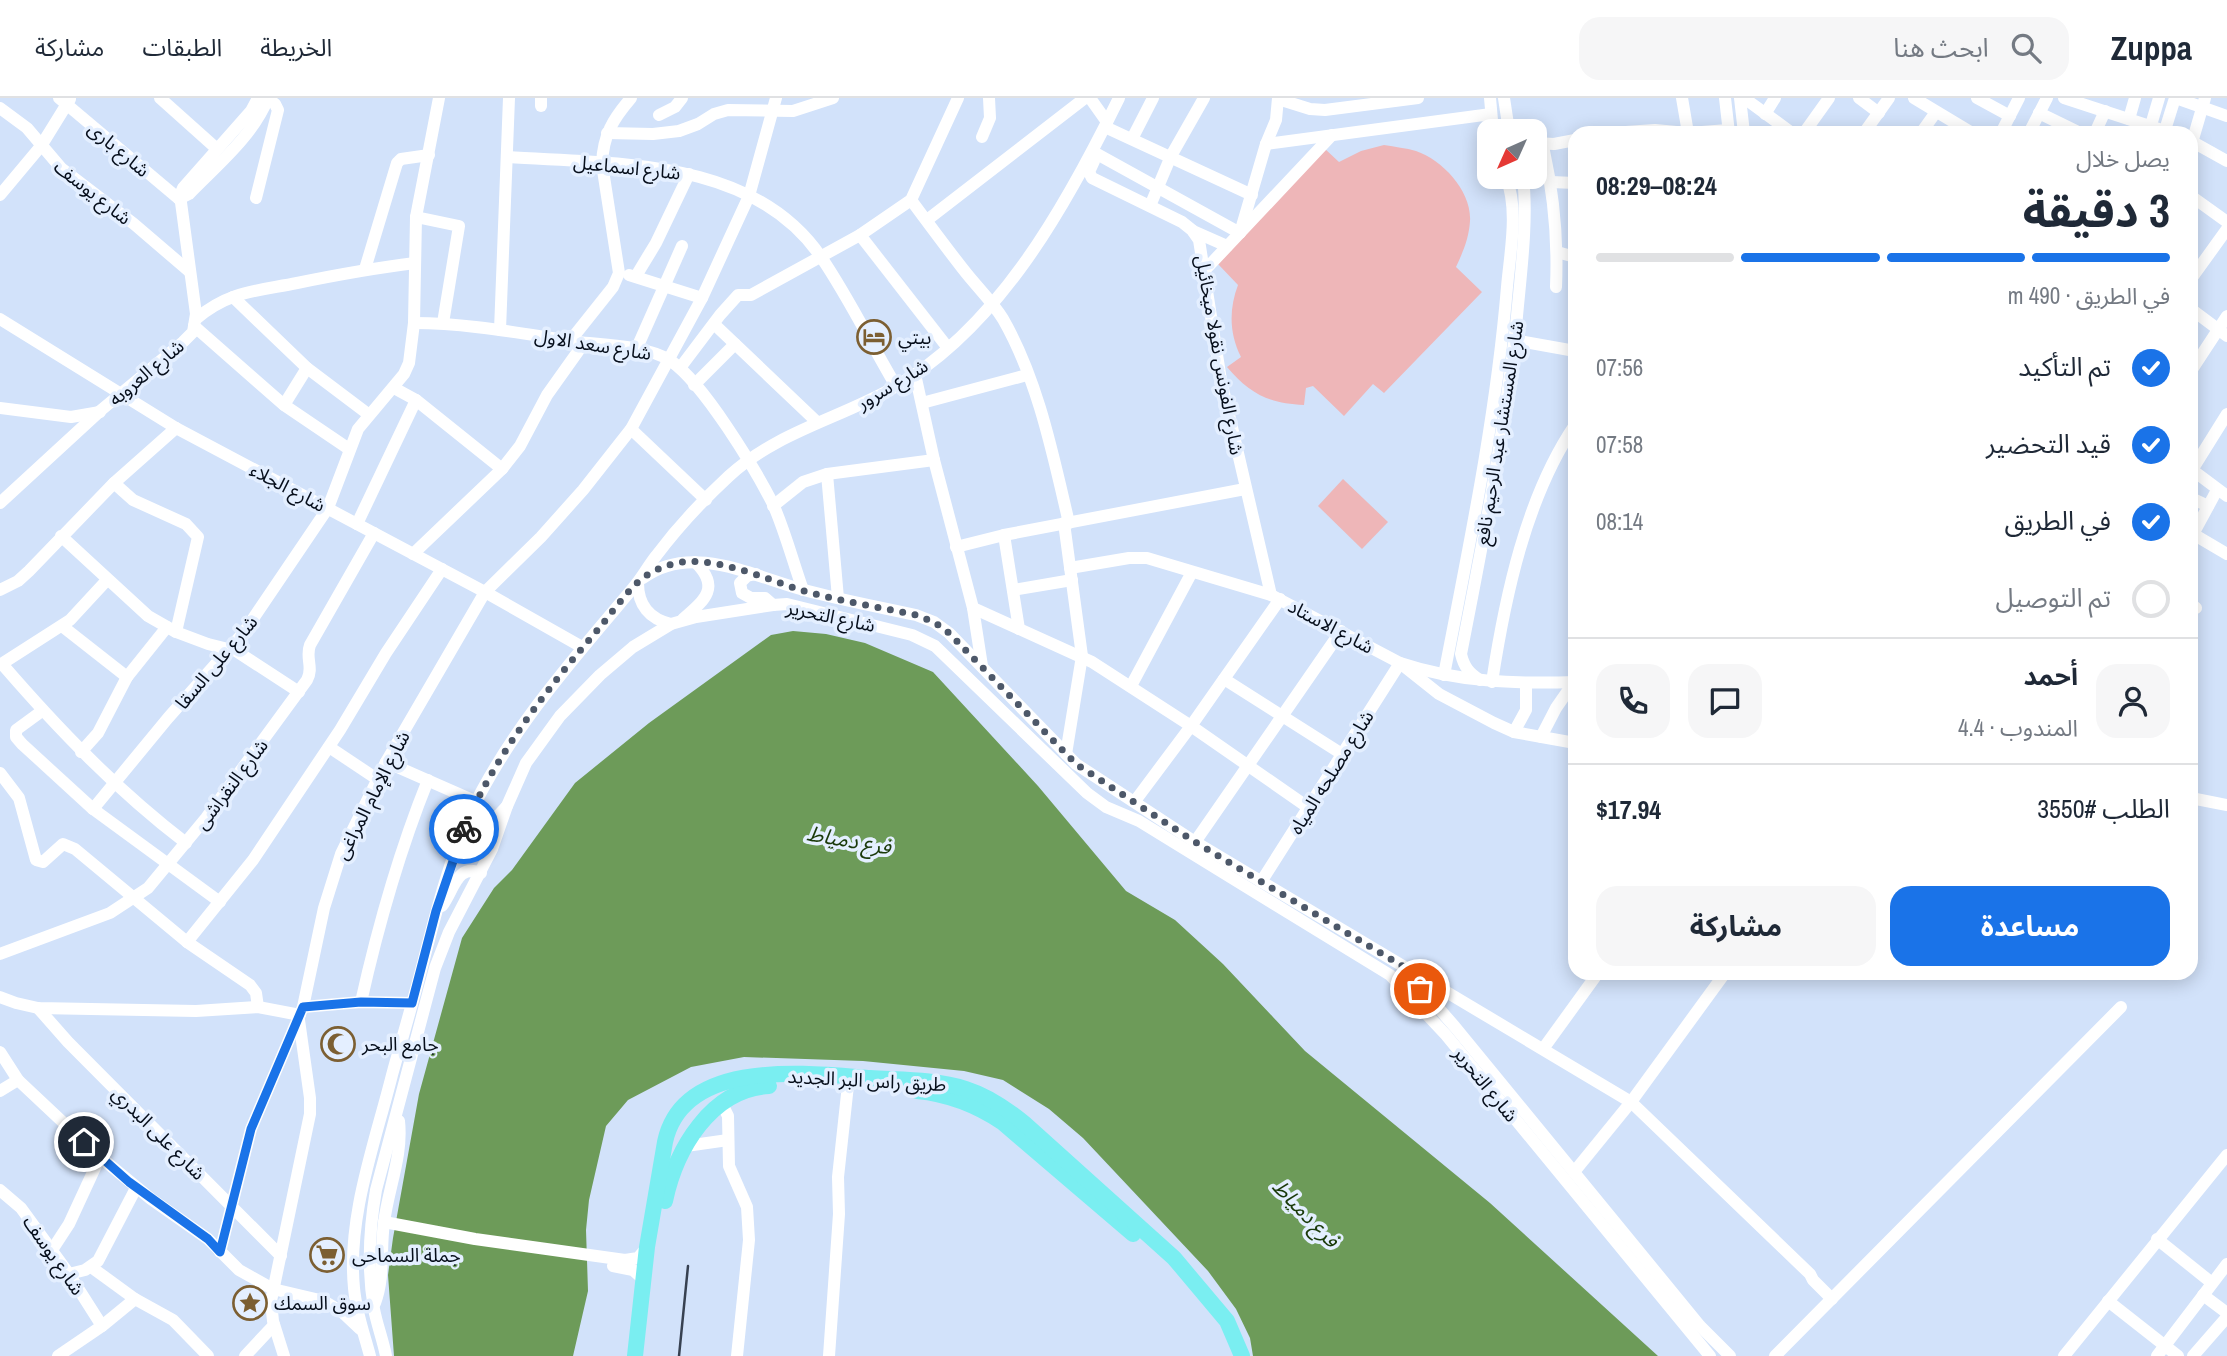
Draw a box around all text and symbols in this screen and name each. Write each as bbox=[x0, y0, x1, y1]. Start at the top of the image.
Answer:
search box bbox=[1579, 17, 2069, 80]
text: Zuppa bbox=[2111, 26, 2192, 70]
icon: search bbox=[2007, 29, 2045, 67]
text: ابحث هنا bbox=[1893, 30, 1989, 65]
text: مشاركة bbox=[35, 31, 104, 63]
text: الطبقات bbox=[142, 31, 222, 63]
text: الخريطة bbox=[260, 31, 332, 63]
street label: شارع بارى bbox=[82, 115, 155, 183]
north arrow bbox=[1477, 119, 1547, 189]
map controls bbox=[1477, 119, 1547, 189]
text: يصل خلال bbox=[2076, 143, 2170, 174]
street label: شارع اسماعيل bbox=[572, 148, 682, 187]
street label: شارع يوسف bbox=[48, 154, 137, 231]
text: 08:24–08:29 bbox=[1596, 168, 1717, 203]
text: 3 دقيقة bbox=[2023, 179, 2170, 241]
street label: شارع الفونس نقولا ميخائيل bbox=[1189, 253, 1250, 457]
text: في الطريق · 490 m bbox=[2008, 280, 2170, 311]
hotel icon: بيتي bbox=[855, 318, 893, 356]
street label: شارع المستشار عبد الرحيم نافع bbox=[1468, 319, 1532, 548]
street label: شارع سعد الاول bbox=[533, 322, 653, 367]
place label: بيتي bbox=[898, 324, 931, 352]
street label: شارع العروبه bbox=[103, 333, 190, 412]
text: تم التأكيد bbox=[2018, 349, 2111, 384]
icon: check bbox=[2132, 349, 2170, 387]
street label: شارع سرور bbox=[850, 352, 933, 417]
text: 07:56 bbox=[1596, 352, 1643, 383]
text: قيد التحضير bbox=[1986, 426, 2111, 461]
icon: check bbox=[2132, 426, 2170, 464]
text: 07:58 bbox=[1596, 429, 1643, 460]
street label: شارع الجلاء bbox=[245, 456, 330, 519]
text: في الطريق bbox=[2005, 503, 2111, 538]
icon: check bbox=[2132, 503, 2170, 541]
text: 08:14 bbox=[1596, 506, 1643, 537]
text: تم التوصيل bbox=[1996, 580, 2111, 615]
street label: شارع الاستاد bbox=[1283, 593, 1378, 660]
street label: شارع التحرير bbox=[783, 594, 878, 639]
street label: شارع على السقا bbox=[169, 609, 264, 715]
text: أحمد bbox=[2024, 658, 2078, 693]
button: phone bbox=[1596, 664, 1670, 738]
button: chat bbox=[1688, 664, 1762, 738]
button: person bbox=[2096, 664, 2170, 738]
street label: شارع مصلحه المياه bbox=[1282, 705, 1380, 839]
text: المندوب · 4.4 bbox=[1958, 712, 2078, 743]
street label: شارع الإمام المراغى bbox=[328, 726, 417, 865]
street label: شارع النقراشى bbox=[188, 733, 274, 835]
text: الطلب #3550 bbox=[2037, 791, 2170, 826]
text: $17.94 bbox=[1596, 792, 1661, 827]
courier bbox=[429, 794, 499, 864]
icon: bike bbox=[445, 810, 483, 848]
water label: فرع دمياط bbox=[804, 818, 895, 864]
button: مشاركة bbox=[1596, 886, 1876, 966]
button: مساعدة bbox=[1890, 886, 2170, 966]
pin bbox=[1390, 959, 1450, 1019]
icon: bag bbox=[1401, 970, 1439, 1008]
mosque icon: جامع البحر bbox=[319, 1025, 357, 1063]
place label: جامع البحر bbox=[361, 1031, 439, 1059]
street label: شارع التحرير bbox=[1446, 1040, 1524, 1128]
street label: طريق راس البر الجديد bbox=[787, 1063, 947, 1097]
street label: شارع على البدري bbox=[105, 1081, 211, 1187]
pin bbox=[54, 1112, 114, 1172]
icon: home bbox=[65, 1123, 103, 1161]
water label: فرع دمياط bbox=[1265, 1172, 1347, 1256]
street label: شارع يوسف bbox=[16, 1210, 91, 1301]
supermarket icon: جملة السماحى bbox=[308, 1236, 346, 1274]
place label: جملة السماحى bbox=[352, 1242, 461, 1268]
place icon: سوق السمك bbox=[231, 1284, 269, 1322]
place label: سوق السمك bbox=[274, 1290, 371, 1316]

